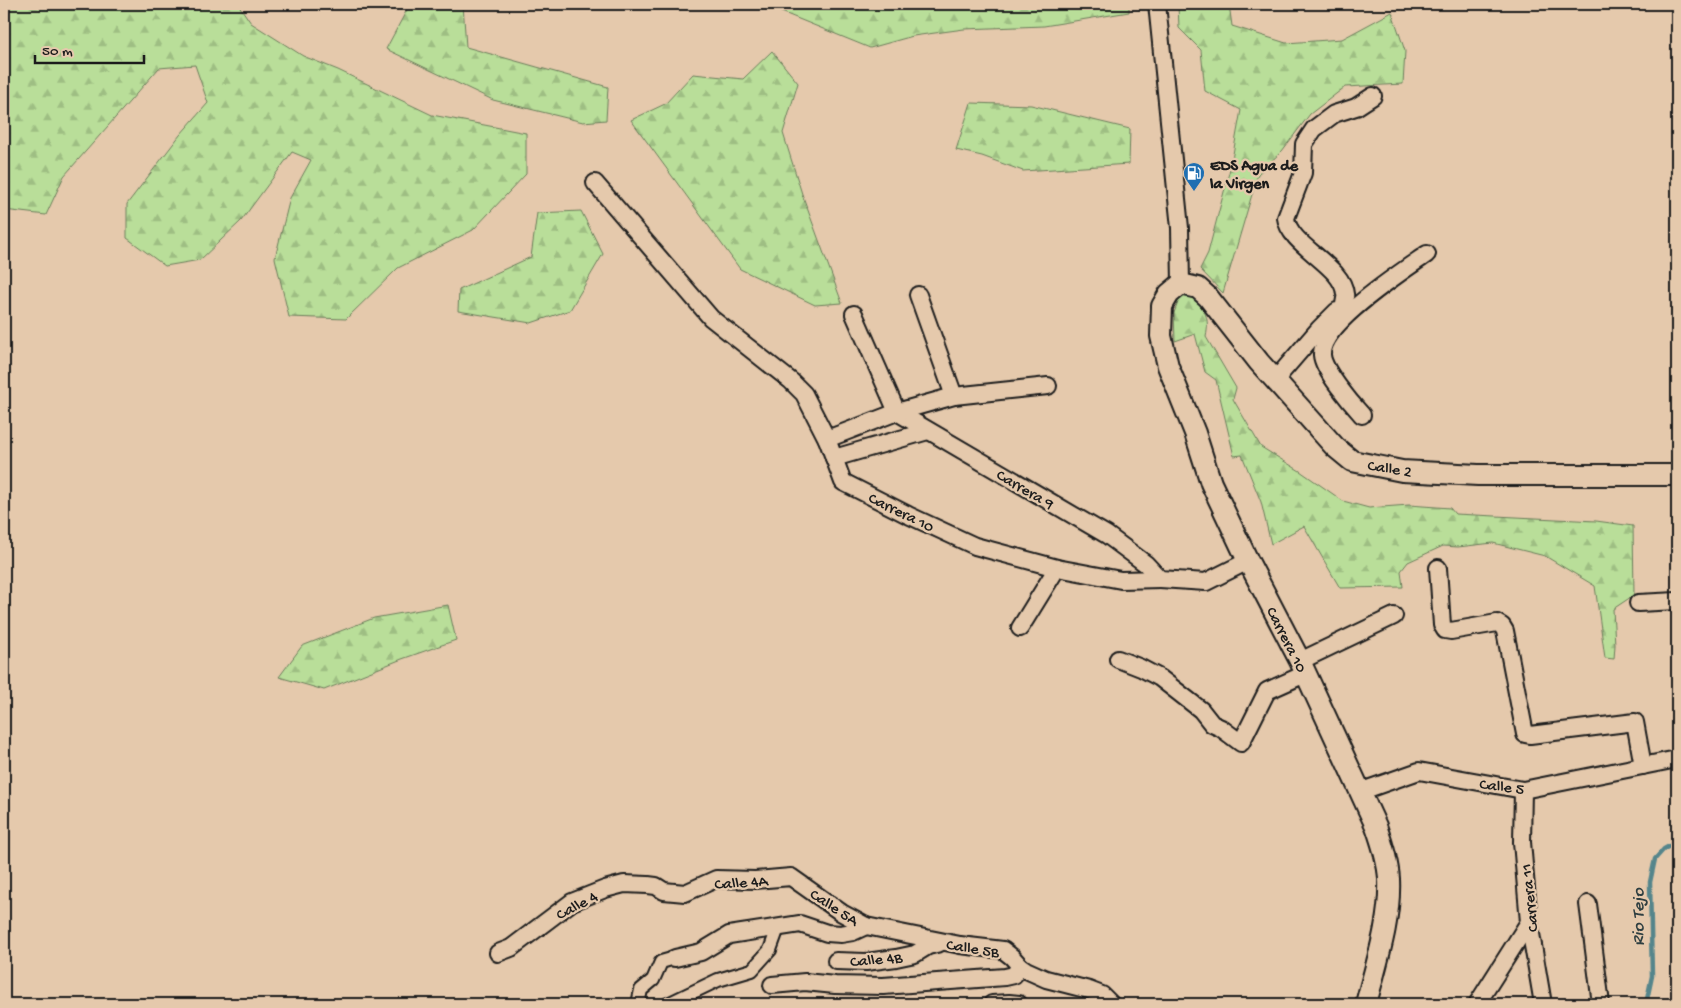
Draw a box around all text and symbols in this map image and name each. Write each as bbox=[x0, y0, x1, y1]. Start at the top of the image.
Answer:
scale bar bbox=[35, 32, 144, 64]
text: 50 m bbox=[42, 43, 73, 61]
place label: EDS Agua de la Virgen bbox=[1209, 158, 1299, 195]
fuel station icon: EDS Agua de la Virgen bbox=[1182, 161, 1206, 192]
street label: Calle 2 bbox=[1366, 458, 1413, 483]
street label: Carrera 9 bbox=[992, 467, 1056, 515]
street label: Carrera 10 bbox=[864, 490, 937, 538]
street label: Carrera 10 bbox=[1260, 605, 1309, 677]
street label: Calle 5 bbox=[1478, 776, 1525, 801]
street label: Carrera 11 bbox=[1518, 863, 1545, 933]
street label: Calle 4A bbox=[714, 873, 770, 896]
street label: Calle 5A bbox=[805, 886, 862, 933]
water label: Rio Tejo bbox=[1629, 887, 1650, 946]
street label: Calle 4 bbox=[554, 888, 602, 926]
street label: Calle 5B bbox=[945, 937, 1001, 964]
street label: Calle 4B bbox=[849, 950, 904, 973]

